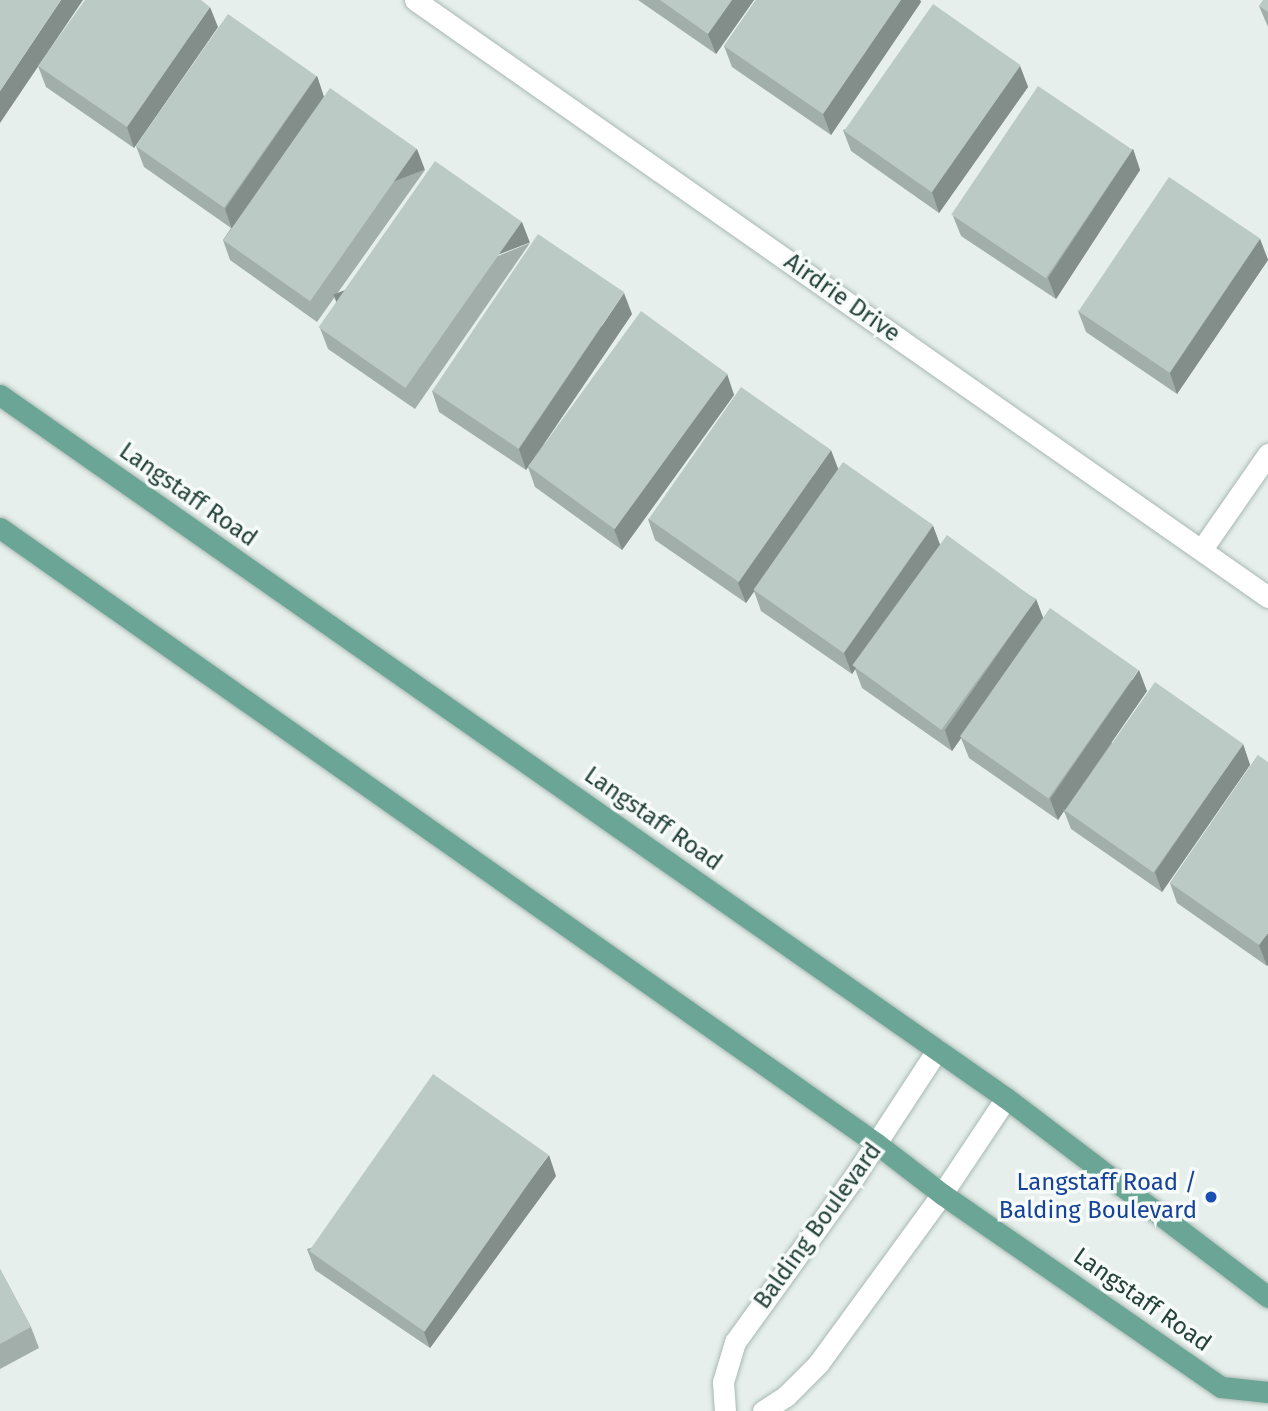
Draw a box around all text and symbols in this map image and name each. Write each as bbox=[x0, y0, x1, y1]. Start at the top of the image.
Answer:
street label: Airdrie Drive bbox=[778, 247, 906, 349]
street label: Langstaff Road bbox=[114, 437, 262, 553]
street label: Langstaff Road bbox=[579, 761, 727, 877]
street label: Balding Boulevard bbox=[748, 1137, 888, 1315]
place label: Langstaff Road / Balding Boulevard bbox=[999, 1169, 1197, 1225]
marker: Langstaff Road / Balding Boulevard bbox=[1203, 1189, 1219, 1205]
street label: Langstaff Road bbox=[1068, 1242, 1216, 1358]

